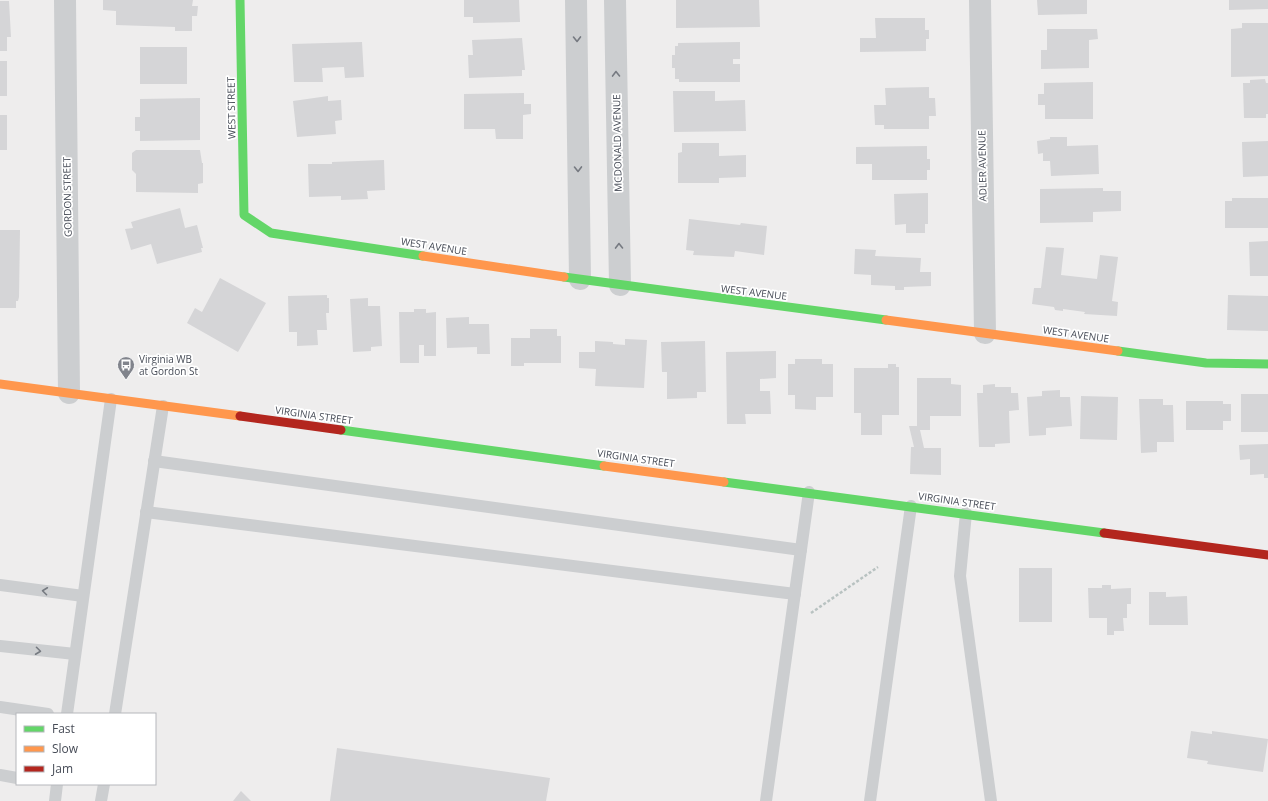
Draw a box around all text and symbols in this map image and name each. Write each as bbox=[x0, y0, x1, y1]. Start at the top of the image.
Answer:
one-way arrow bbox=[573, 36, 581, 42]
one-way arrow bbox=[612, 71, 620, 77]
street label: WEST STREET bbox=[223, 76, 239, 139]
street label: MCDONALD AVENUE bbox=[609, 94, 625, 192]
street label: ADLER AVENUE bbox=[974, 130, 990, 202]
street label: GORDON STREET bbox=[59, 156, 75, 237]
one-way arrow bbox=[574, 166, 583, 172]
street label: WEST AVENUE bbox=[400, 234, 468, 258]
one-way arrow bbox=[615, 243, 624, 249]
street label: WEST AVENUE bbox=[720, 281, 788, 303]
street label: WEST AVENUE bbox=[1042, 322, 1110, 346]
place label: Virginia WB at Gordon St bbox=[139, 352, 198, 378]
bus stop icon: Virginia WB at Gordon St bbox=[116, 355, 136, 380]
street label: VIRGINIA STREET bbox=[274, 403, 354, 427]
street label: VIRGINIA STREET bbox=[596, 446, 676, 470]
street label: VIRGINIA STREET bbox=[917, 489, 997, 513]
one-way arrow bbox=[42, 586, 48, 595]
one-way arrow bbox=[35, 646, 41, 655]
legend bbox=[16, 713, 156, 785]
text: Fast bbox=[52, 720, 75, 737]
text: Slow bbox=[52, 740, 79, 757]
text: Jam bbox=[51, 760, 73, 777]

